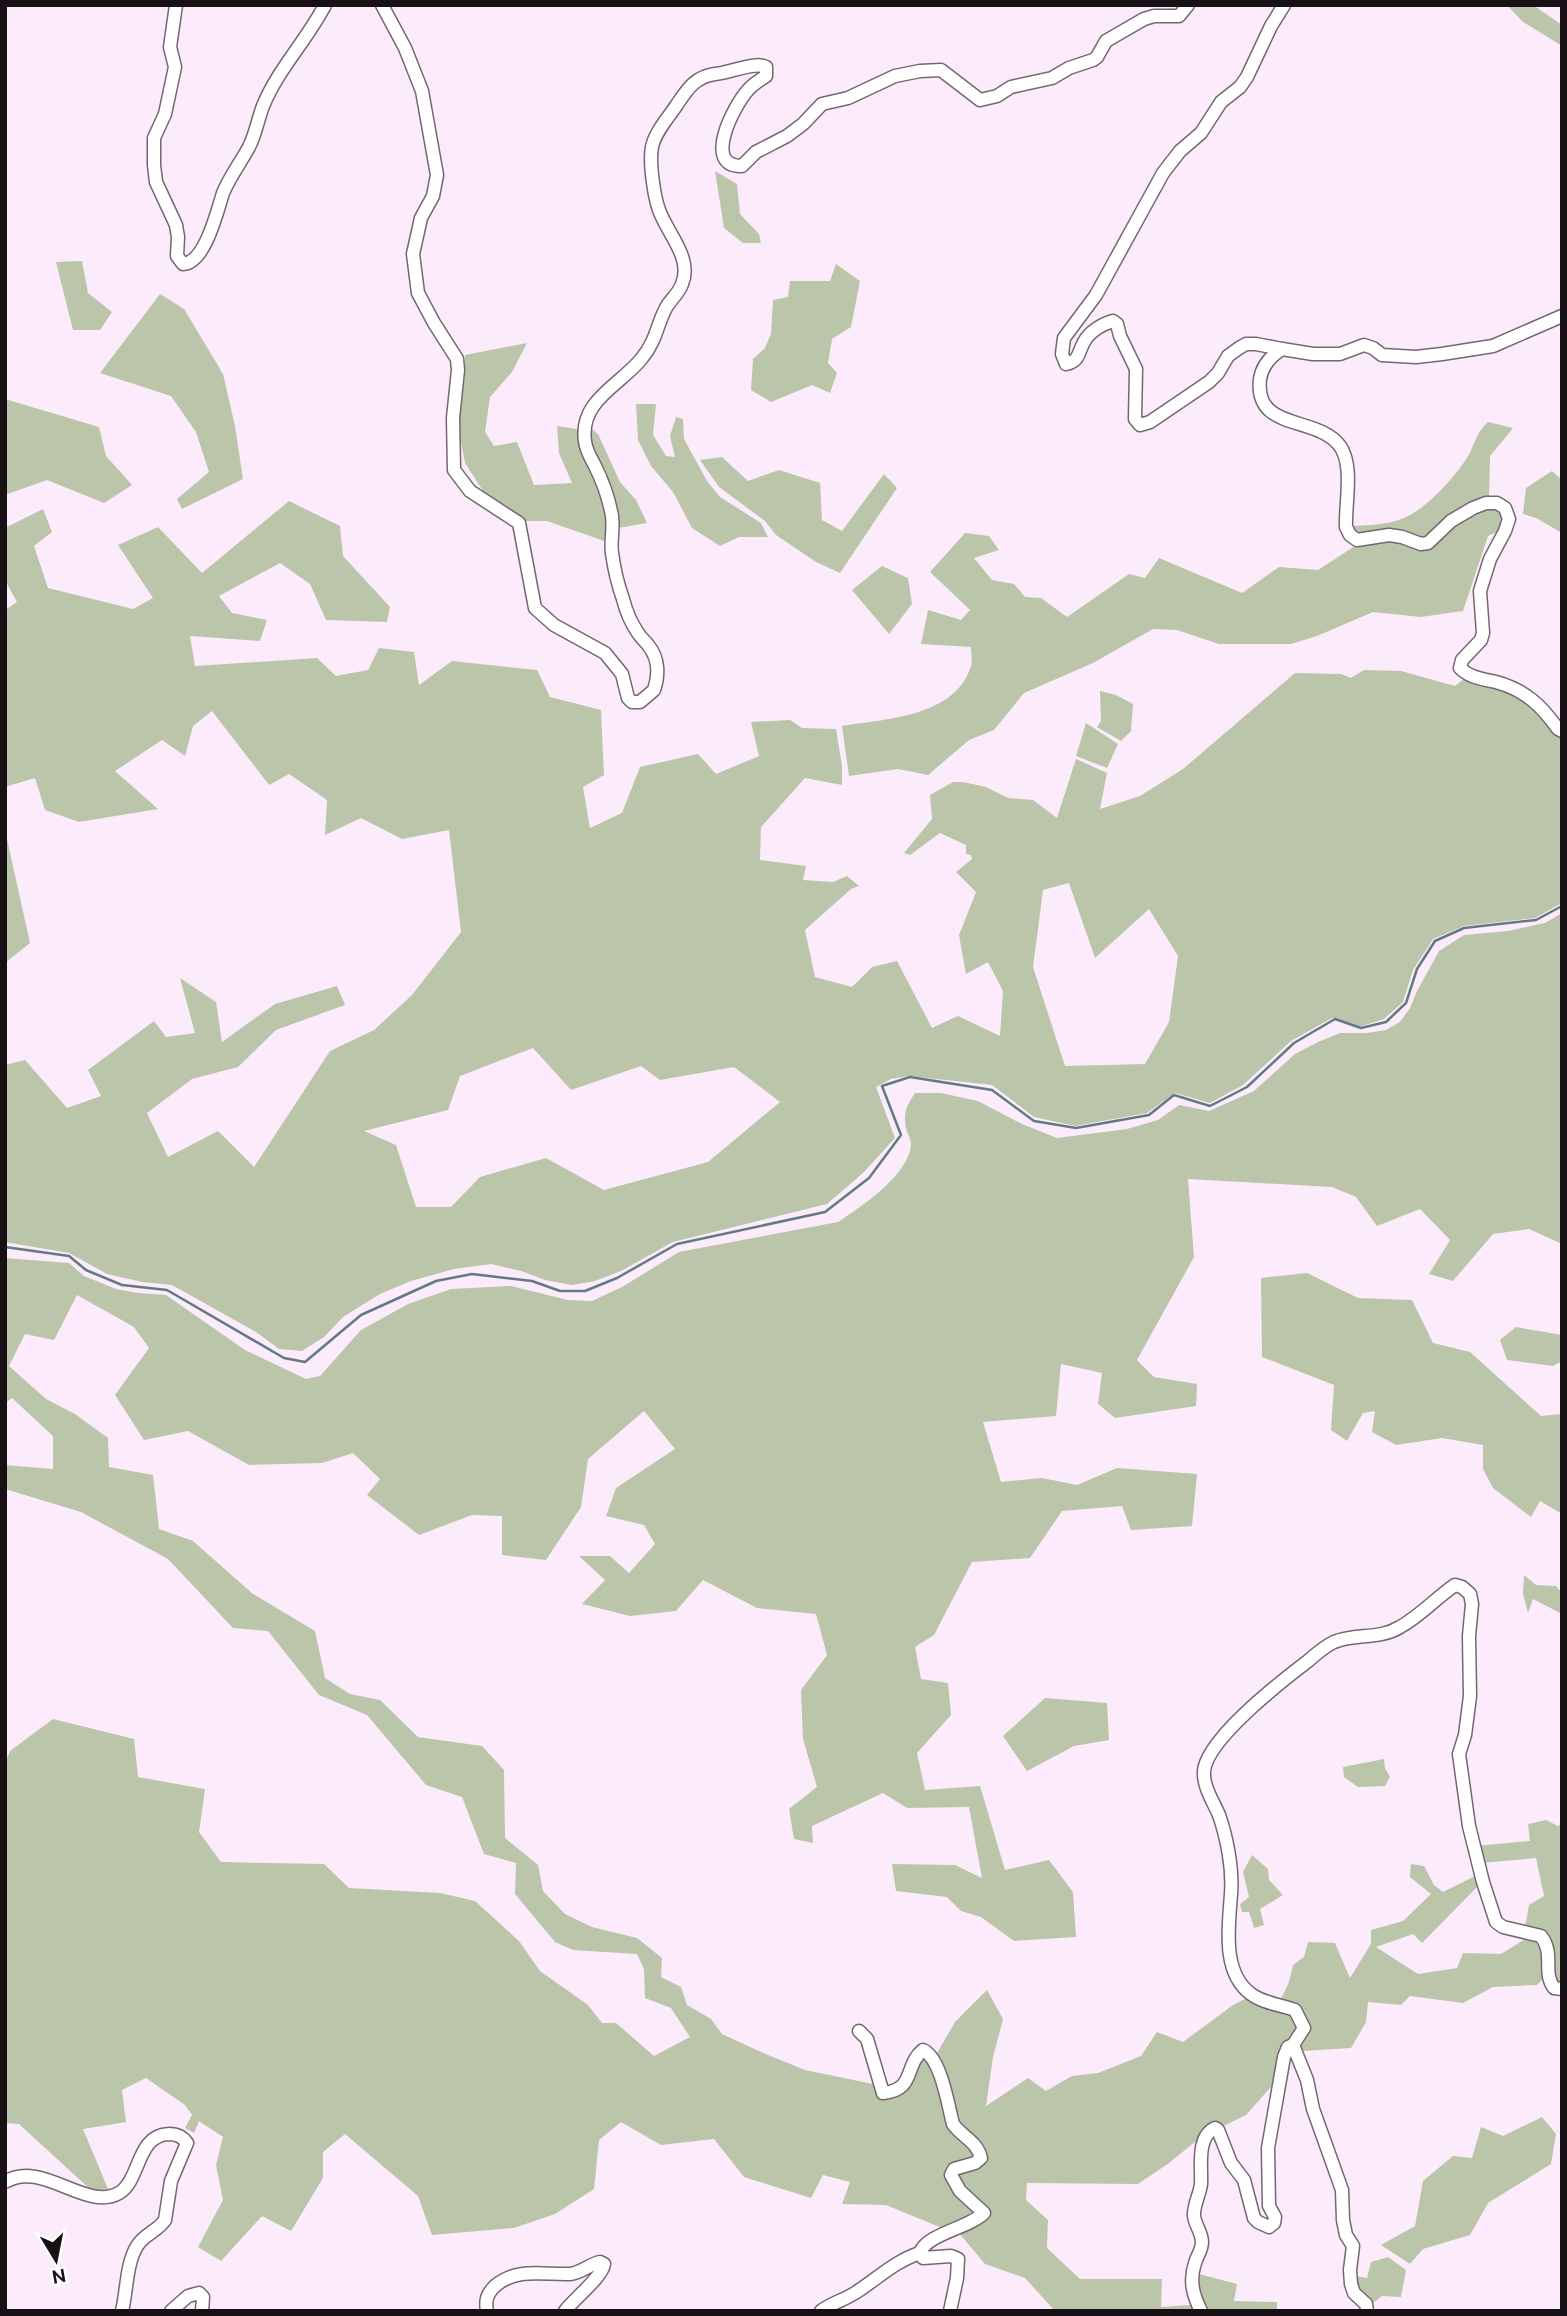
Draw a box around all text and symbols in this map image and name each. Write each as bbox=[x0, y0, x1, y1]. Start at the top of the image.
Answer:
north arrow bbox=[21, 2225, 91, 2295]
text: N bbox=[50, 2265, 68, 2289]

